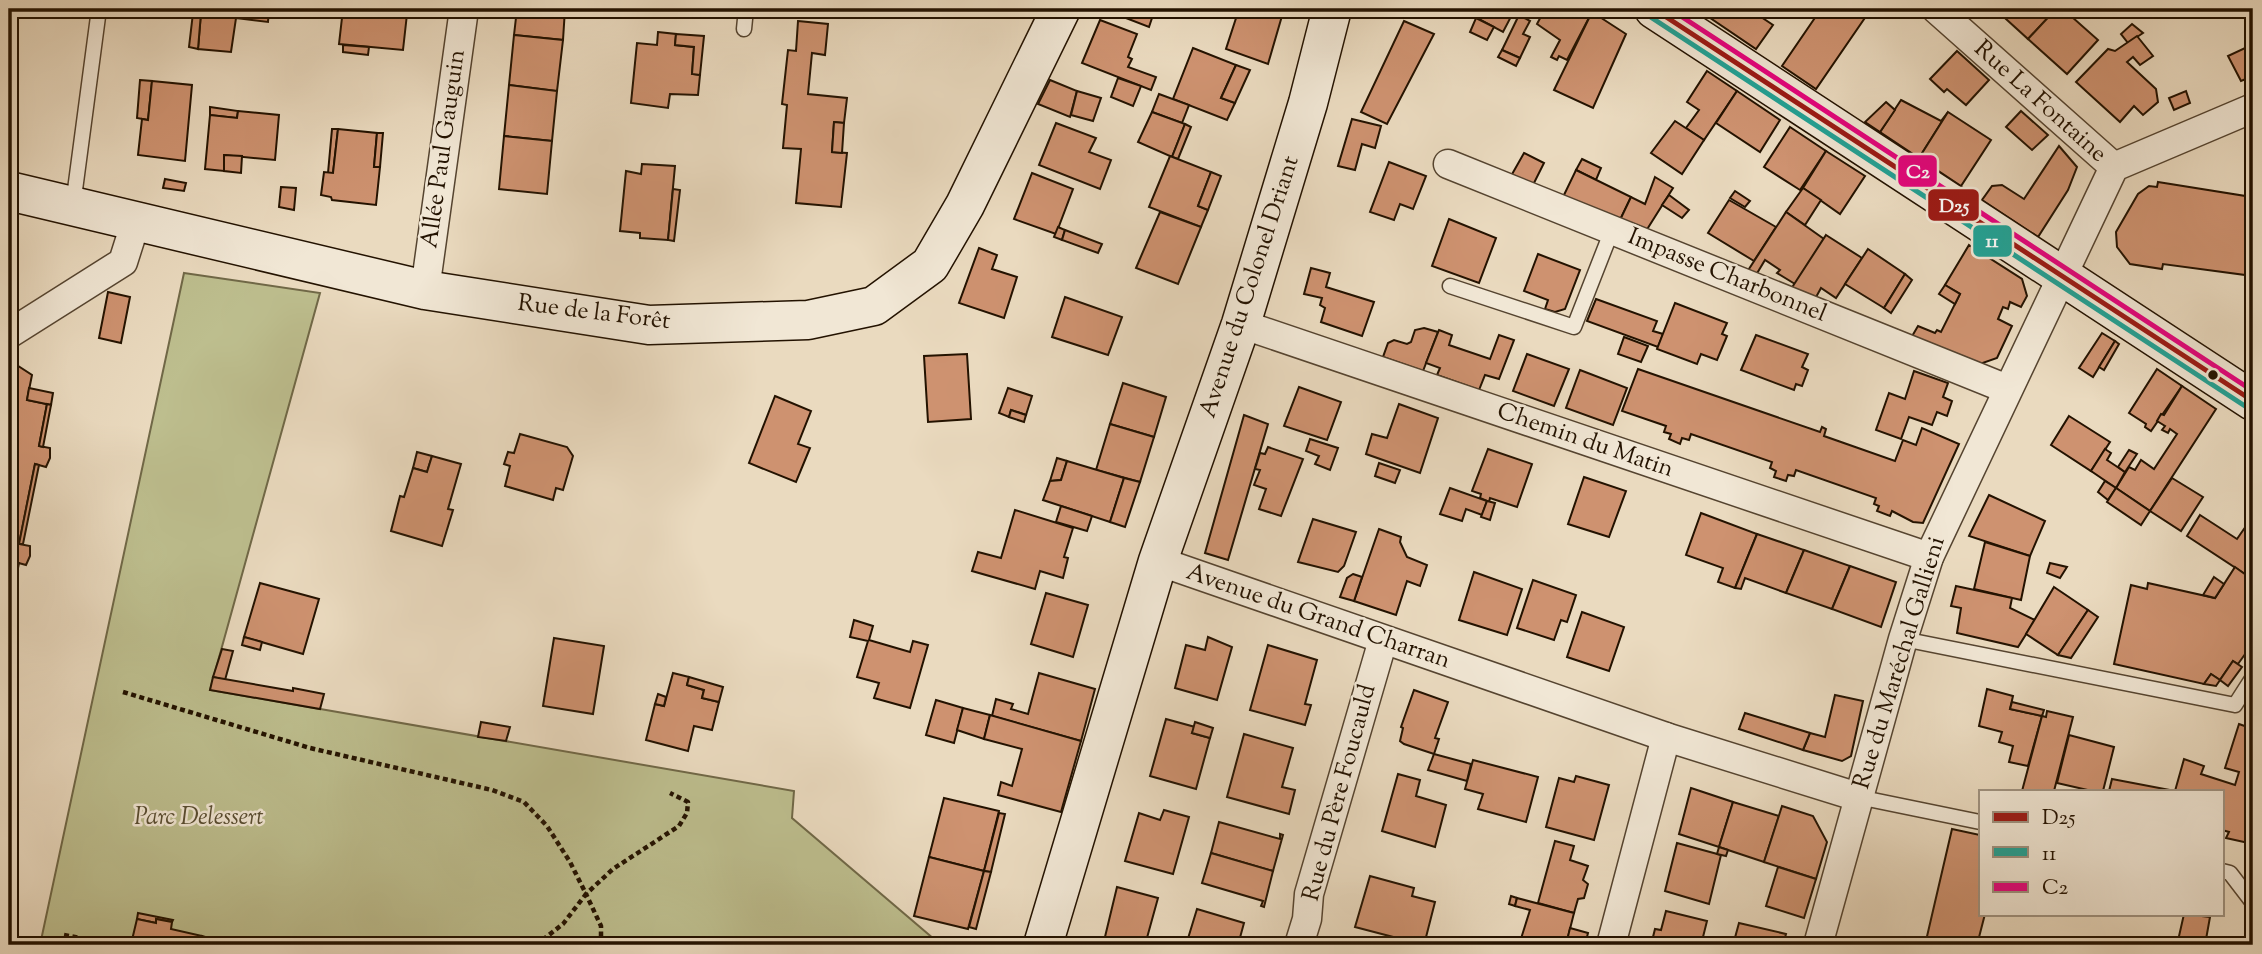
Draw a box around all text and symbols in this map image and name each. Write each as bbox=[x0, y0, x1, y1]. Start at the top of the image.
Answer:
street label: Rue La Fontaine bbox=[1966, 33, 2114, 171]
street label: Allée Paul Gauguin bbox=[413, 47, 475, 251]
street label: Avenue du Colonel Driant bbox=[1192, 152, 1308, 422]
line badge: C2 bbox=[1897, 154, 1938, 188]
text: C2 bbox=[1906, 160, 1930, 187]
line badge: D25 bbox=[1927, 188, 1980, 222]
text: D25 bbox=[1939, 194, 1970, 221]
street label: Impasse Charbonnel bbox=[1622, 221, 1832, 332]
line badge: 11 bbox=[1972, 224, 2013, 258]
text: 11 bbox=[1986, 229, 1999, 256]
street label: Rue de la Forêt bbox=[516, 287, 672, 339]
unlabelled marker bbox=[2206, 368, 2220, 382]
street label: Chemin du Matin bbox=[1492, 395, 1678, 487]
street label: Rue du Maréchal Gallieni bbox=[1845, 532, 1955, 794]
street label: Avenue du Grand Charran bbox=[1181, 556, 1455, 678]
street label: Rue du Père Foucauld bbox=[1295, 680, 1385, 905]
legend bbox=[1979, 790, 2224, 916]
park label: Parc Delessert bbox=[134, 801, 264, 835]
text: D25 bbox=[2042, 804, 2075, 834]
text: 11 bbox=[2042, 840, 2056, 870]
text: C2 bbox=[2042, 874, 2068, 904]

